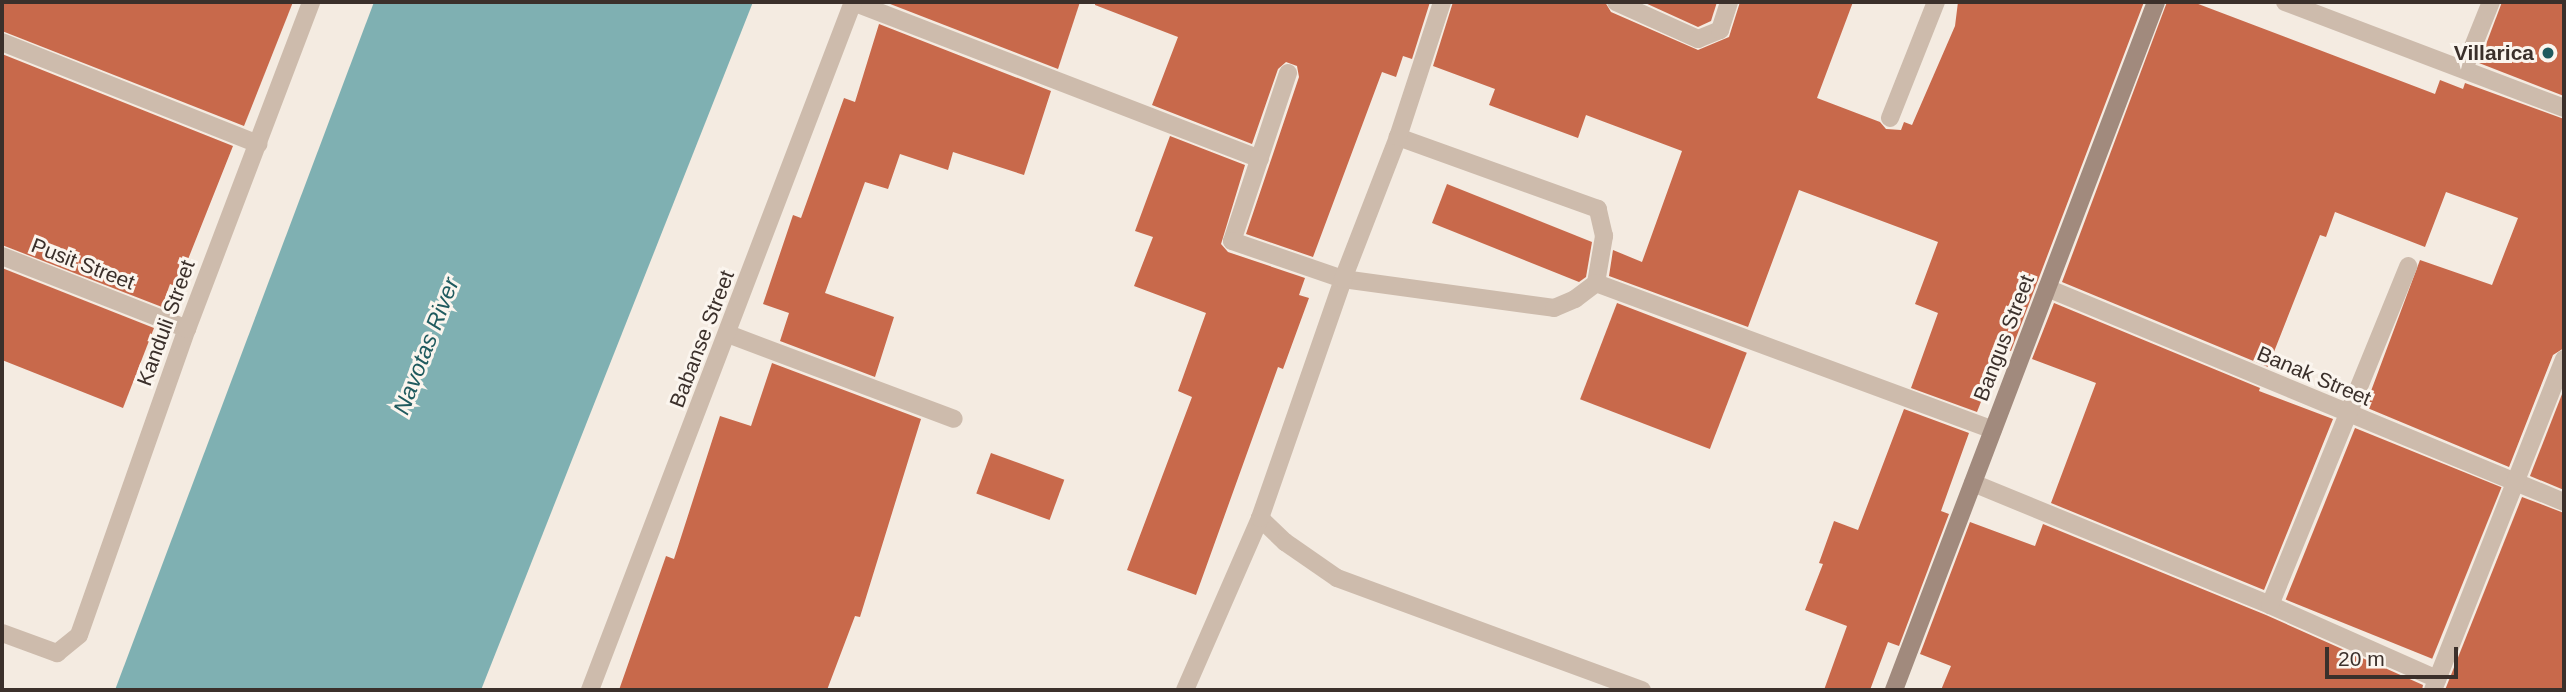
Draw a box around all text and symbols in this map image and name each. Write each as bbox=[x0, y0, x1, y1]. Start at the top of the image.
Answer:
place label: Villarica bbox=[2454, 40, 2534, 66]
marker: Villarica bbox=[2540, 45, 2556, 61]
street label: Pusit Street bbox=[28, 233, 138, 295]
street label: Kanduli Street bbox=[132, 257, 200, 389]
street label: Babanse Street bbox=[664, 267, 740, 411]
street label: Bangus Street bbox=[1968, 271, 2040, 405]
water label: Navotas River bbox=[387, 274, 465, 418]
street label: Banak Street bbox=[2253, 341, 2375, 411]
scale bar bbox=[2328, 632, 2461, 676]
text: 20 m bbox=[2338, 647, 2385, 670]

